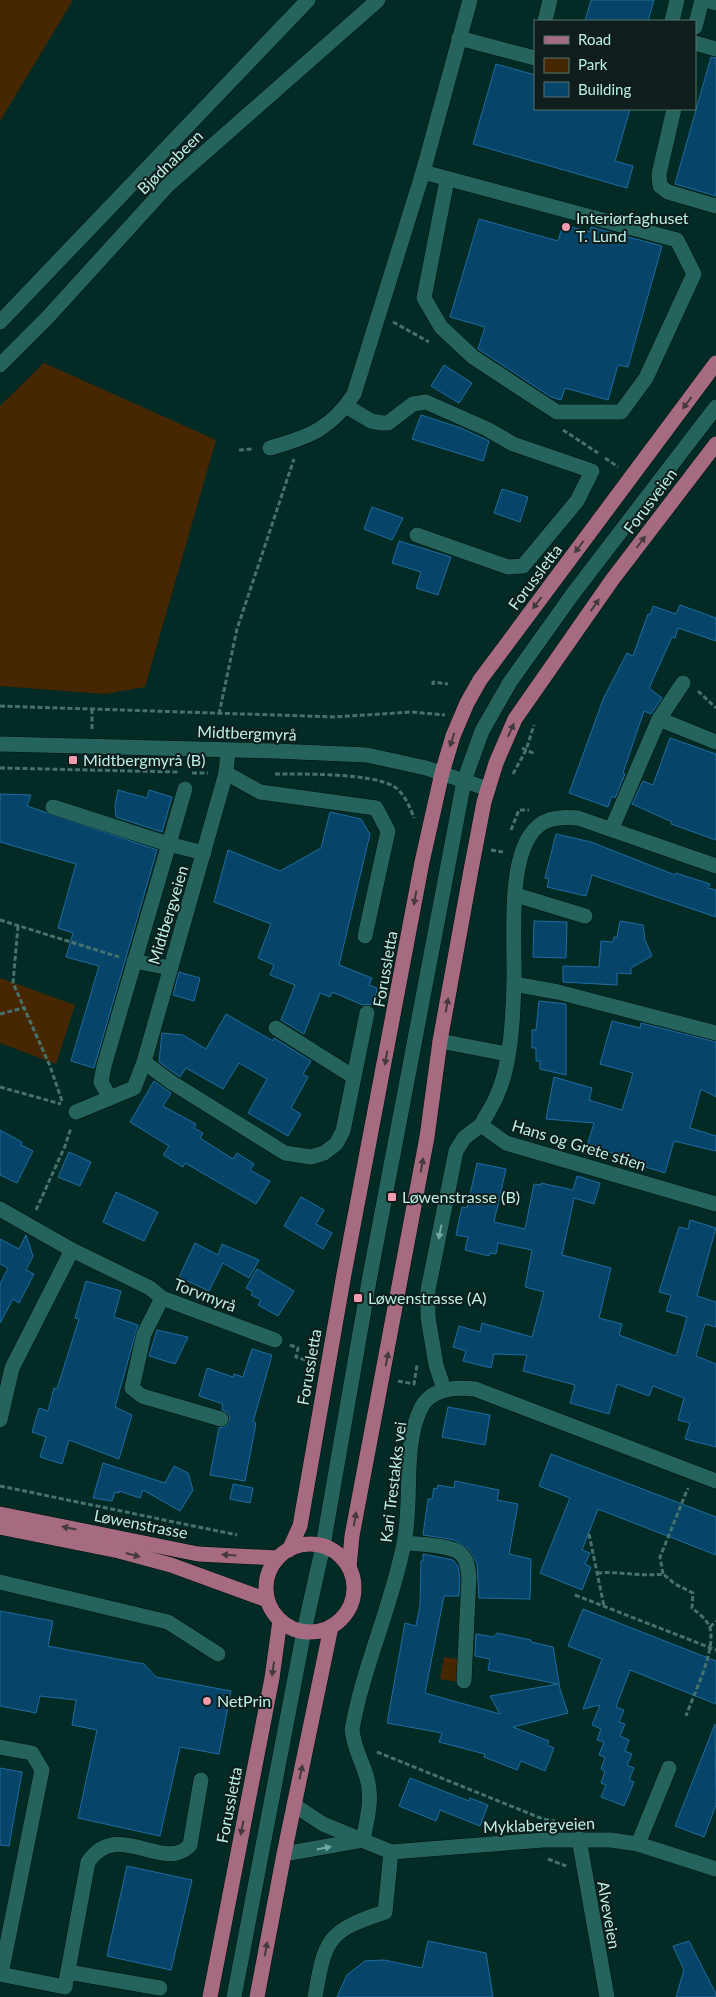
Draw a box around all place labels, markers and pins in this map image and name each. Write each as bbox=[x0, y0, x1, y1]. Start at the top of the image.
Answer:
place label: Interiørfaghuset T. Lund bbox=[576, 208, 689, 245]
marker: Interiørfaghuset T. Lund bbox=[560, 221, 572, 233]
place label: Midtbergmyrå (B) bbox=[83, 750, 205, 769]
marker: Midtbergmyrå (B) bbox=[67, 754, 79, 766]
place label: Løwenstrasse (B) bbox=[402, 1187, 520, 1206]
marker: Løwenstrasse (B) bbox=[386, 1191, 398, 1203]
place label: Løwenstrasse (A) bbox=[368, 1288, 487, 1307]
marker: Løwenstrasse (A) bbox=[352, 1292, 364, 1304]
place label: NetPrin bbox=[217, 1691, 271, 1710]
marker: NetPrin bbox=[201, 1695, 213, 1707]

